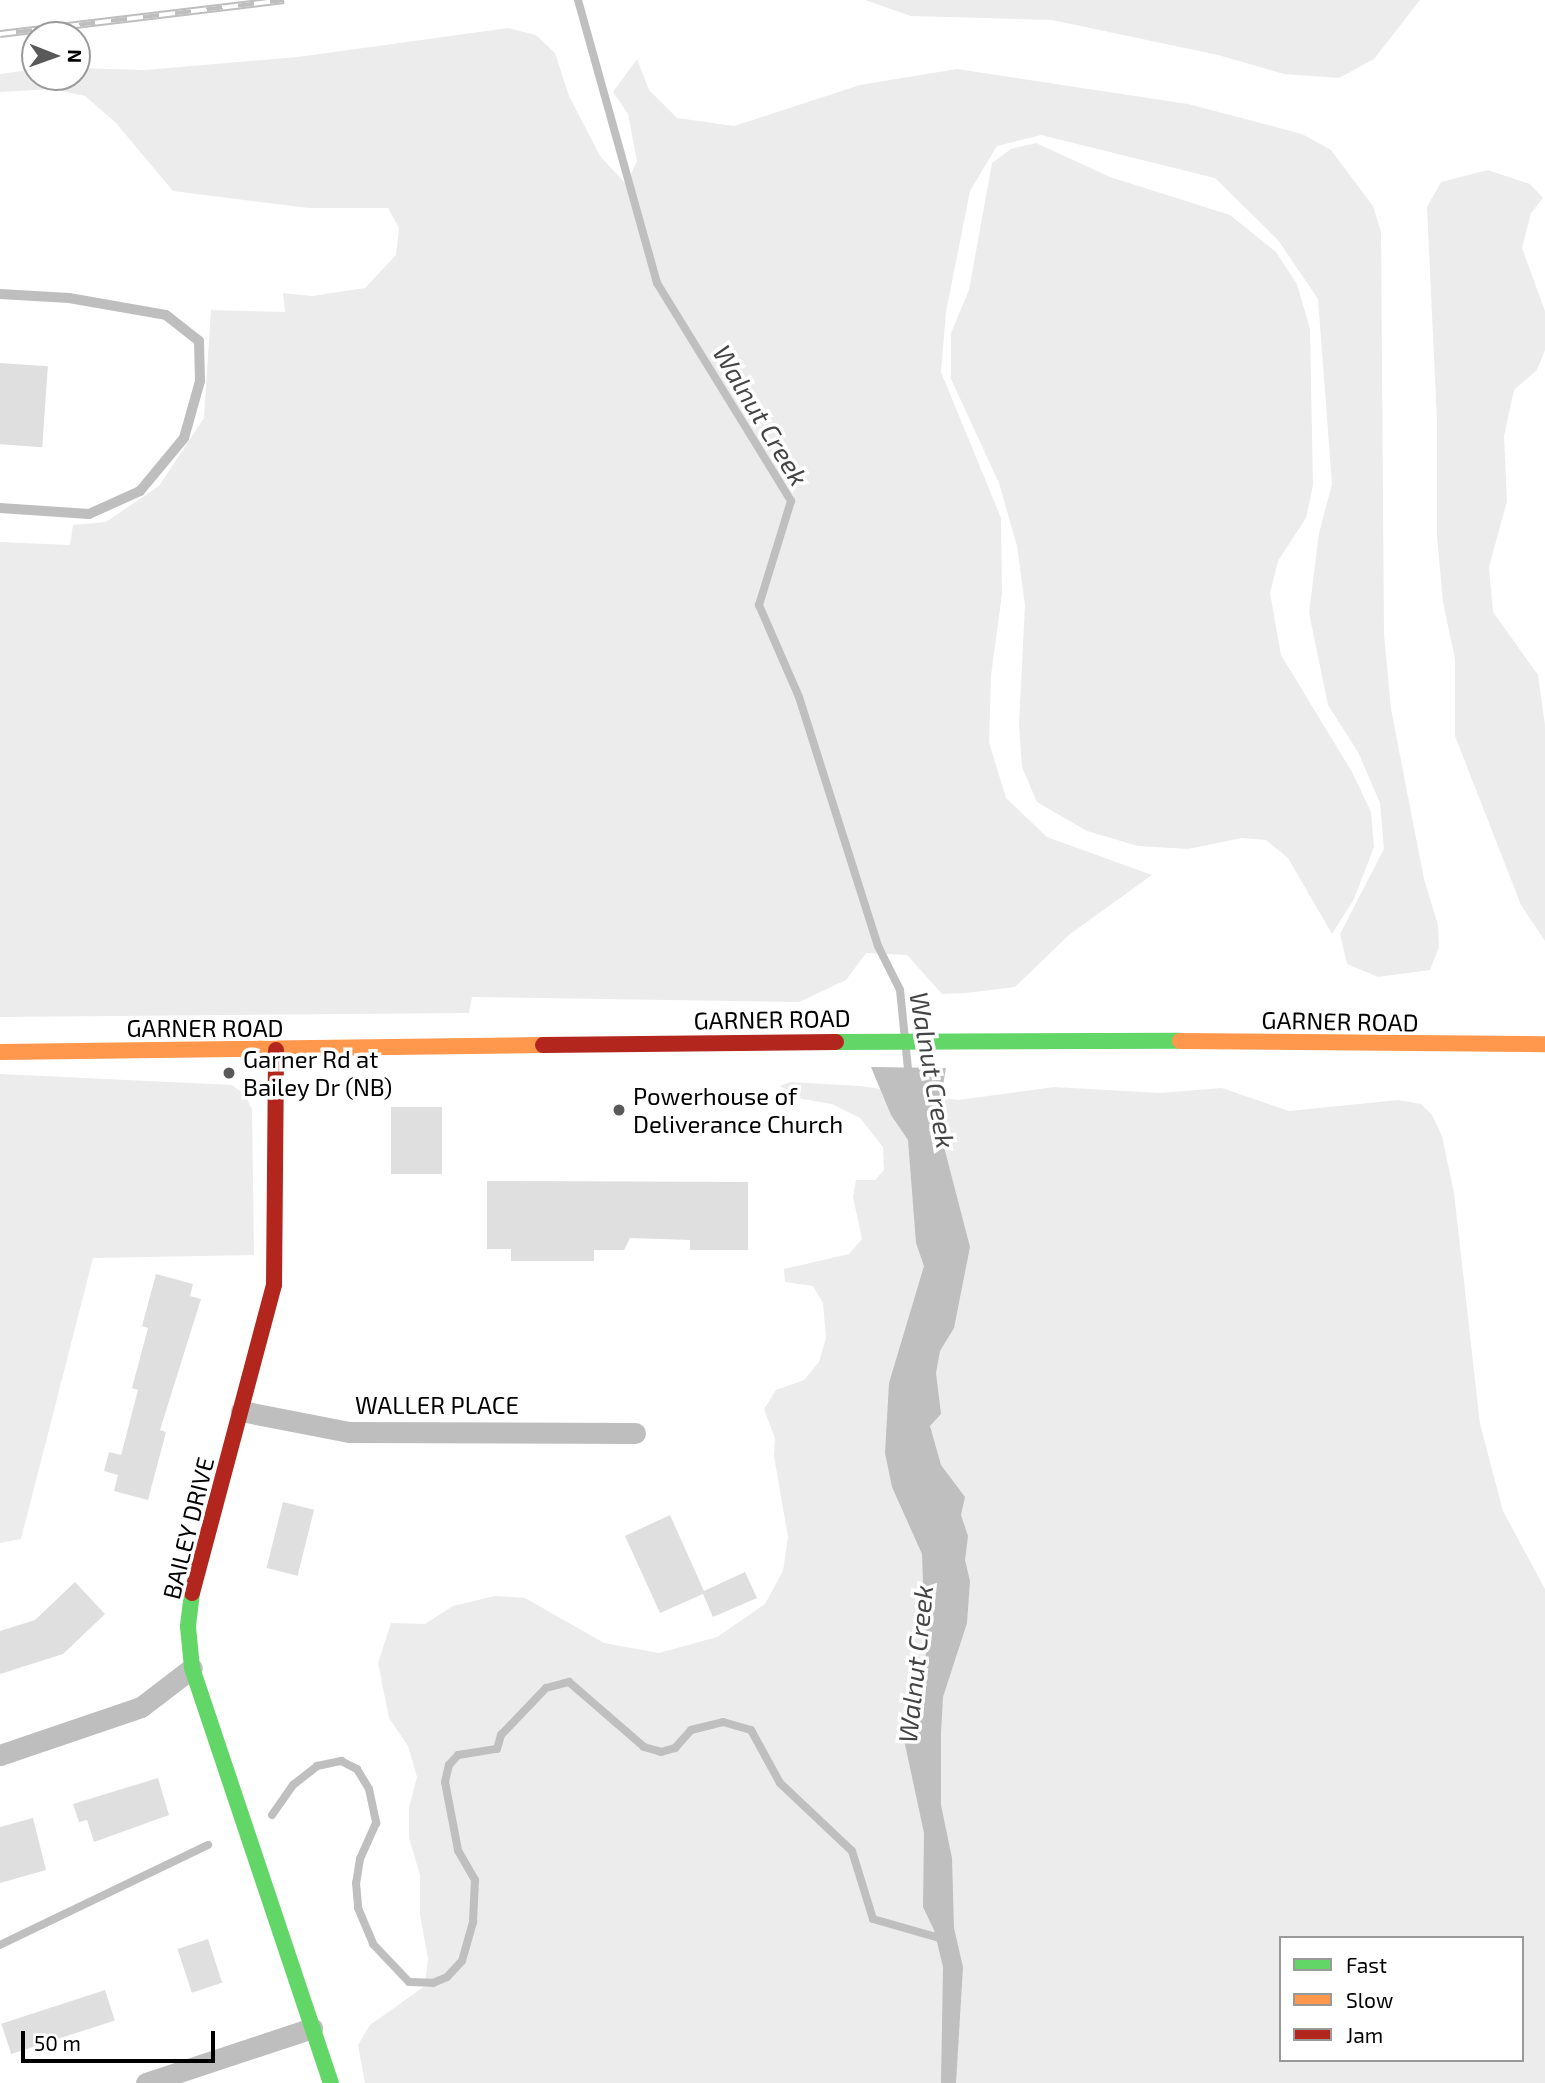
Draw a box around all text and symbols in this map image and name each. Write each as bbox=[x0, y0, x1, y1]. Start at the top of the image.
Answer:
north arrow bbox=[21, 21, 91, 91]
text: N bbox=[64, 49, 87, 63]
water label: Walnut Creek bbox=[707, 339, 815, 491]
water label: Walnut Creek bbox=[904, 989, 962, 1151]
street label: GARNER ROAD bbox=[693, 1003, 851, 1035]
street label: GARNER ROAD bbox=[1261, 1005, 1419, 1037]
street label: GARNER ROAD bbox=[126, 1014, 284, 1042]
place label: Garner Rd at Bailey Dr (NB) bbox=[243, 1045, 393, 1101]
marker: Garner Rd at Bailey Dr (NB) bbox=[221, 1065, 237, 1081]
place label: Powerhouse of Deliverance Church bbox=[633, 1082, 843, 1138]
marker: Powerhouse of Deliverance Church bbox=[611, 1102, 627, 1118]
street label: WALLER PLACE bbox=[355, 1391, 519, 1419]
street label: BAILEY DRIVE bbox=[156, 1454, 220, 1602]
water label: Walnut Creek bbox=[891, 1584, 939, 1744]
legend bbox=[1279, 1936, 1524, 2062]
text: Fast bbox=[1346, 1952, 1387, 1977]
text: Slow bbox=[1346, 1987, 1393, 2012]
scale bar bbox=[24, 2016, 219, 2060]
text: Jam bbox=[1346, 2022, 1383, 2047]
text: 50 m bbox=[34, 2030, 81, 2055]

